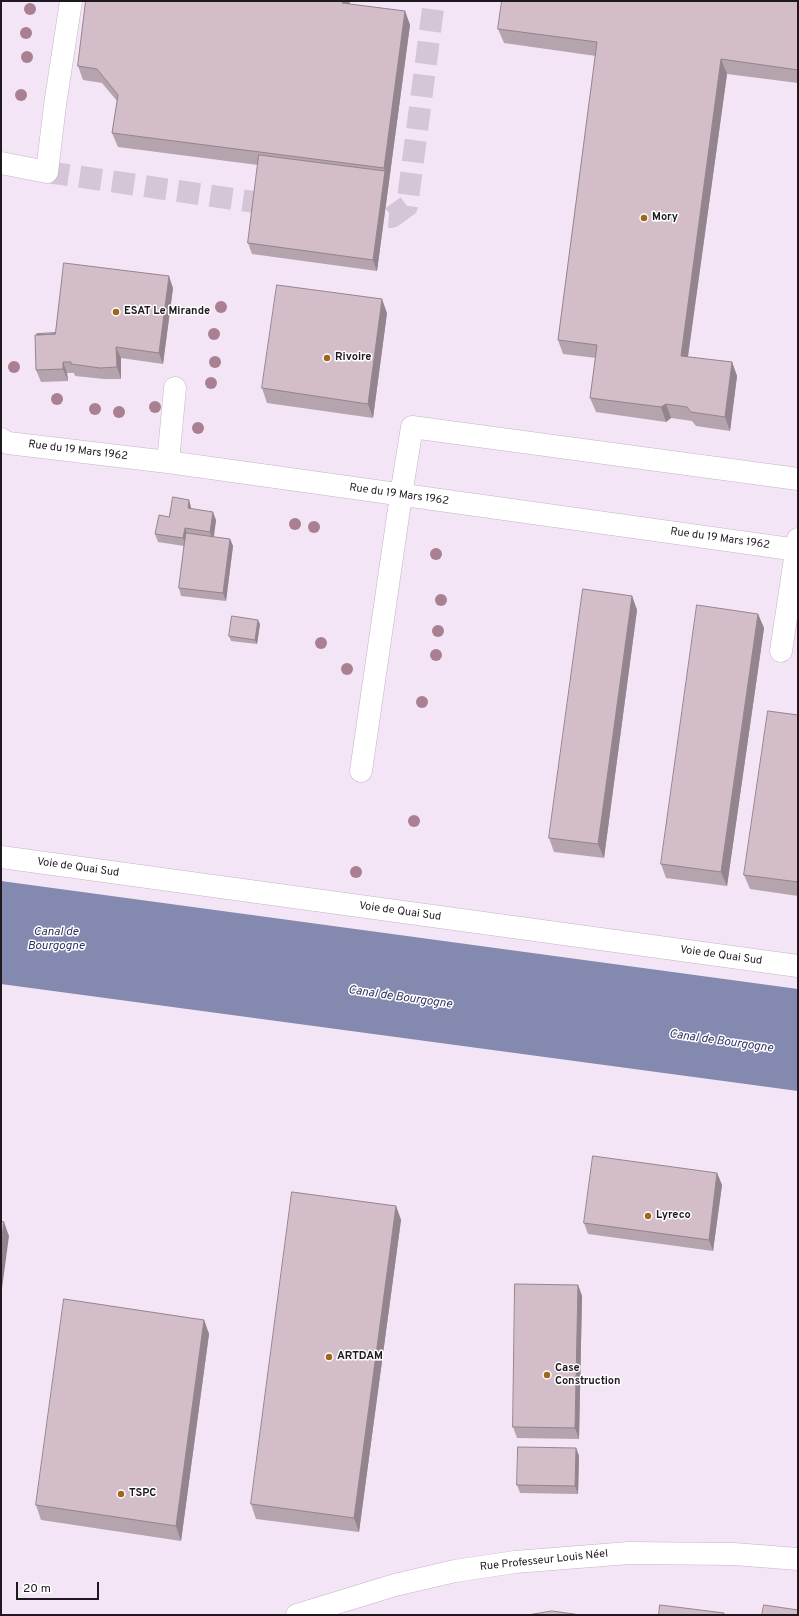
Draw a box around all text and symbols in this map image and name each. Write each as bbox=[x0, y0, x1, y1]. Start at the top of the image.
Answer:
place label: Mory bbox=[652, 211, 678, 225]
marker: Mory bbox=[639, 213, 649, 223]
place label: ESAT Le Mirande bbox=[124, 305, 210, 319]
marker: ESAT Le Mirande bbox=[111, 307, 121, 317]
place label: Rivoire bbox=[335, 351, 371, 365]
marker: Rivoire bbox=[322, 353, 332, 363]
street label: Rue du 19 Mars 1962 bbox=[27, 438, 129, 464]
street label: Rue du 19 Mars 1962 bbox=[348, 481, 450, 509]
street label: Rue du 19 Mars 1962 bbox=[669, 525, 771, 553]
street label: Voie de Quai Sud bbox=[36, 856, 120, 880]
street label: Voie de Quai Sud bbox=[358, 900, 442, 924]
water label: Canal de Bourgogne bbox=[27, 926, 85, 954]
street label: Voie de Quai Sud bbox=[679, 944, 763, 968]
water label: Canal de Bourgogne bbox=[347, 984, 453, 1012]
water label: Canal de Bourgogne bbox=[668, 1028, 774, 1056]
place label: Lyreco bbox=[656, 1209, 691, 1223]
marker: Lyreco bbox=[643, 1211, 653, 1221]
place label: ARTDAM bbox=[337, 1350, 383, 1364]
marker: ARTDAM bbox=[324, 1352, 334, 1362]
place label: Case Construction bbox=[555, 1362, 621, 1388]
marker: Case Construction bbox=[542, 1370, 552, 1380]
place label: TSPC bbox=[129, 1487, 156, 1501]
marker: TSPC bbox=[116, 1489, 126, 1499]
street label: Rue Professeur Louis Néel bbox=[479, 1548, 609, 1574]
scale bar bbox=[18, 1574, 101, 1600]
text: 20 m bbox=[23, 1581, 51, 1597]

